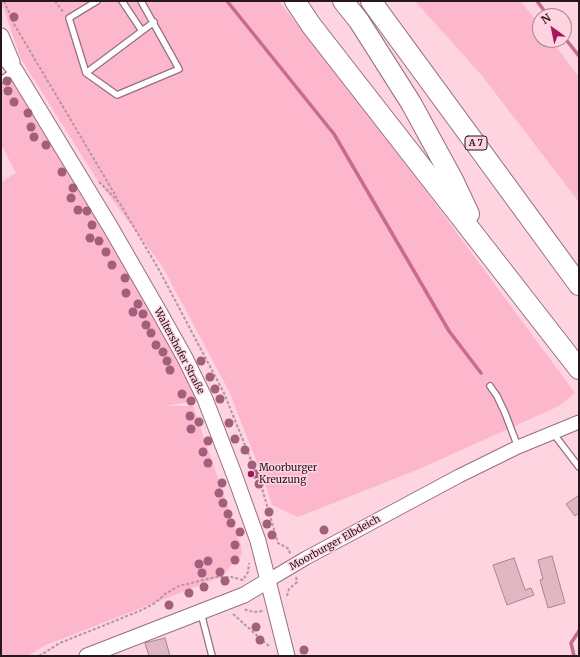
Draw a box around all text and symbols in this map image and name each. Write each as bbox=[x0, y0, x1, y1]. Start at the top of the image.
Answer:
north arrow bbox=[532, 8, 572, 48]
text: N bbox=[539, 11, 553, 27]
road number: A 7 bbox=[465, 136, 487, 150]
street label: Waltershofer Straße bbox=[151, 306, 207, 396]
place label: Moorburger Kreuzung bbox=[259, 462, 317, 486]
marker: Moorburger Kreuzung bbox=[246, 469, 256, 479]
street label: Moorburger Elbdeich bbox=[287, 513, 383, 573]

